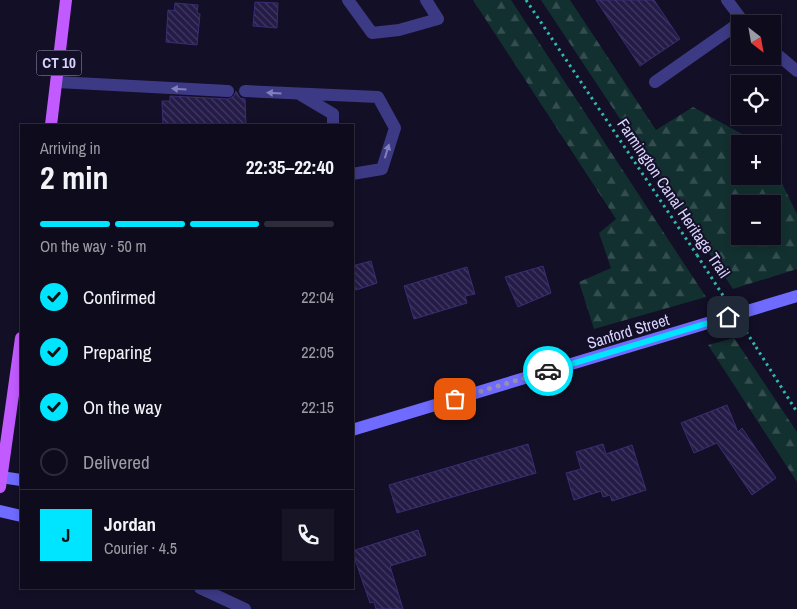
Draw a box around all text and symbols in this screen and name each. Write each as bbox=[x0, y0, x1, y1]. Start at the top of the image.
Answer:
north arrow bbox=[731, 15, 781, 65]
map controls bbox=[731, 15, 781, 245]
road number: CT 10 bbox=[36, 50, 82, 76]
button: locate bbox=[731, 75, 781, 125]
one-way arrow bbox=[171, 84, 187, 92]
one-way arrow bbox=[266, 88, 282, 96]
street label: Farmington Canal Heritage Trail bbox=[612, 114, 736, 282]
button: + bbox=[731, 135, 781, 185]
text: Arriving in bbox=[40, 137, 101, 159]
one-way arrow bbox=[384, 143, 392, 158]
text: 22:35–22:40 bbox=[246, 154, 334, 180]
text: 2 min bbox=[40, 156, 109, 199]
button: − bbox=[731, 195, 781, 245]
text: On the way · 50 m bbox=[40, 235, 146, 257]
icon: check bbox=[40, 283, 68, 311]
text: Confirmed bbox=[83, 284, 156, 310]
text: 22:04 bbox=[301, 286, 334, 308]
pin bbox=[707, 296, 749, 338]
icon: home bbox=[714, 303, 742, 331]
street label: Sanford Street bbox=[584, 308, 672, 354]
icon: check bbox=[40, 338, 68, 366]
text: Preparing bbox=[83, 339, 151, 365]
text: 22:05 bbox=[301, 341, 334, 363]
courier bbox=[523, 346, 573, 396]
icon: car bbox=[534, 357, 562, 385]
pin bbox=[434, 378, 476, 420]
icon: bag bbox=[441, 385, 469, 413]
icon: check bbox=[40, 393, 68, 421]
text: On the way bbox=[83, 394, 162, 420]
text: 22:15 bbox=[301, 396, 334, 418]
text: Delivered bbox=[83, 449, 150, 475]
button: phone bbox=[282, 509, 334, 561]
text: Jordan bbox=[104, 511, 156, 537]
text: J bbox=[62, 522, 70, 548]
text: Courier · 4.5 bbox=[104, 537, 177, 559]

